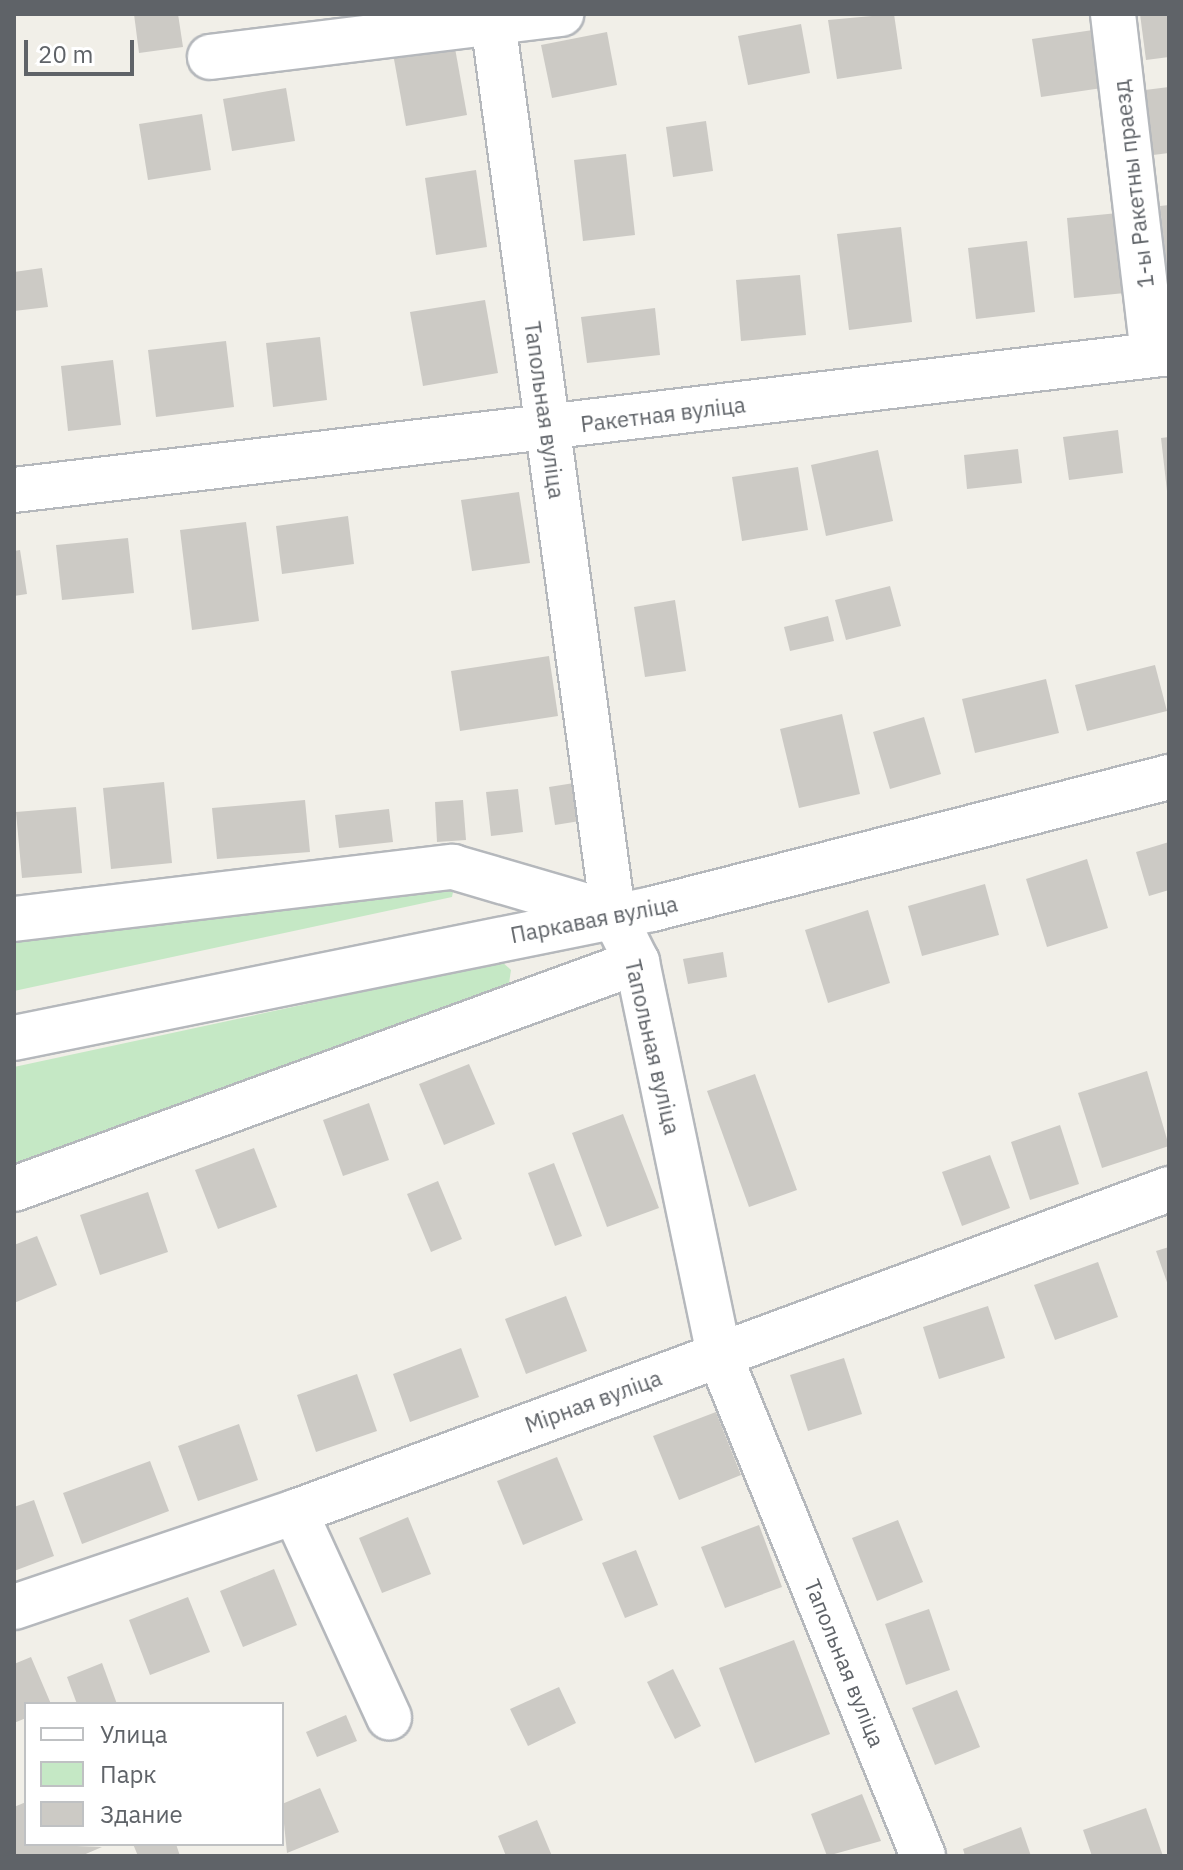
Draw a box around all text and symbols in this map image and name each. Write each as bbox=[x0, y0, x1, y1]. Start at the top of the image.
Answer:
scale bar bbox=[28, 24, 138, 74]
text: 20 m bbox=[38, 38, 93, 70]
street label: 1-ы Ракетны праезд bbox=[1107, 79, 1159, 289]
street label: Тапольная вуліца bbox=[519, 320, 571, 500]
street label: Ракетная вуліца bbox=[579, 391, 747, 437]
street label: Паркавая вуліца bbox=[508, 890, 680, 948]
street label: Тапольная вуліца bbox=[620, 957, 686, 1137]
street label: Мірная вуліца bbox=[521, 1364, 665, 1438]
street label: Тапольная вуліца bbox=[799, 1575, 891, 1751]
legend bbox=[24, 1702, 284, 1846]
text: Улица bbox=[100, 1718, 168, 1750]
text: Парк bbox=[100, 1758, 157, 1790]
text: Здание bbox=[100, 1798, 183, 1830]

